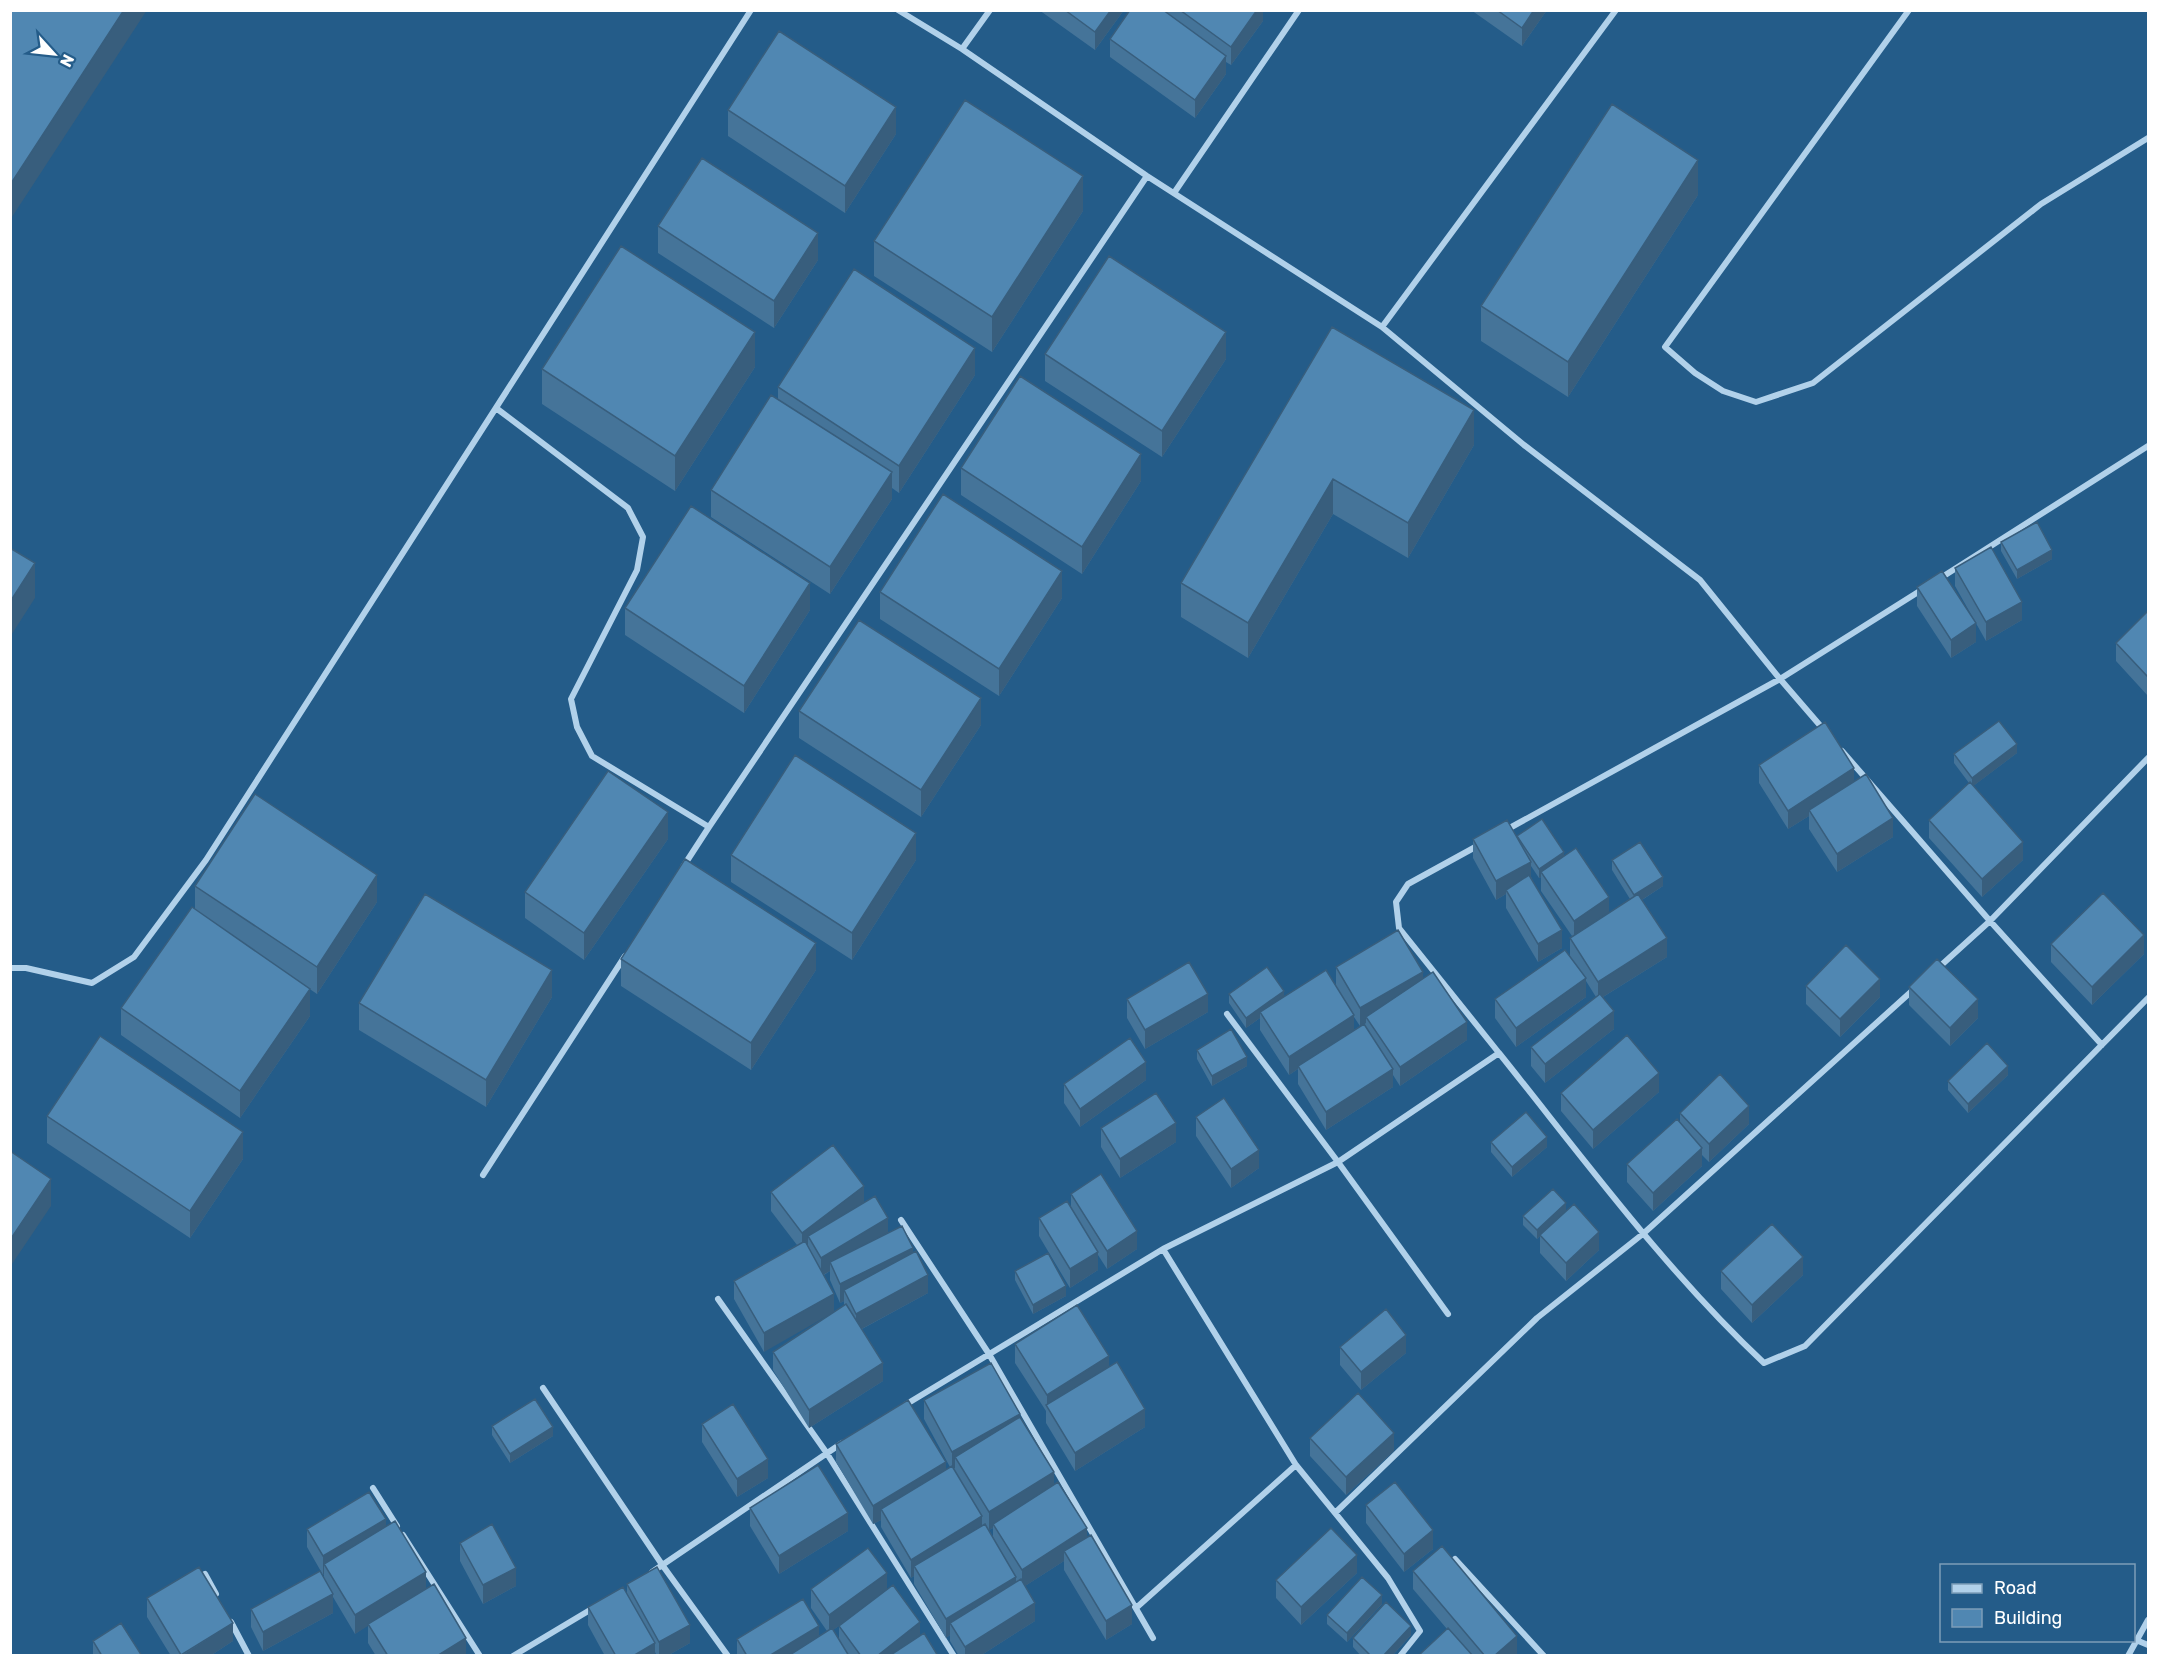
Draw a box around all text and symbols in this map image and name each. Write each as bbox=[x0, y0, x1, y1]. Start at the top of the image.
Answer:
north arrow bbox=[24, 24, 84, 84]
text: N bbox=[56, 51, 78, 70]
legend bbox=[1940, 1564, 2135, 1642]
text: Road bbox=[1994, 1577, 2037, 1599]
text: Building bbox=[1994, 1607, 2062, 1629]

